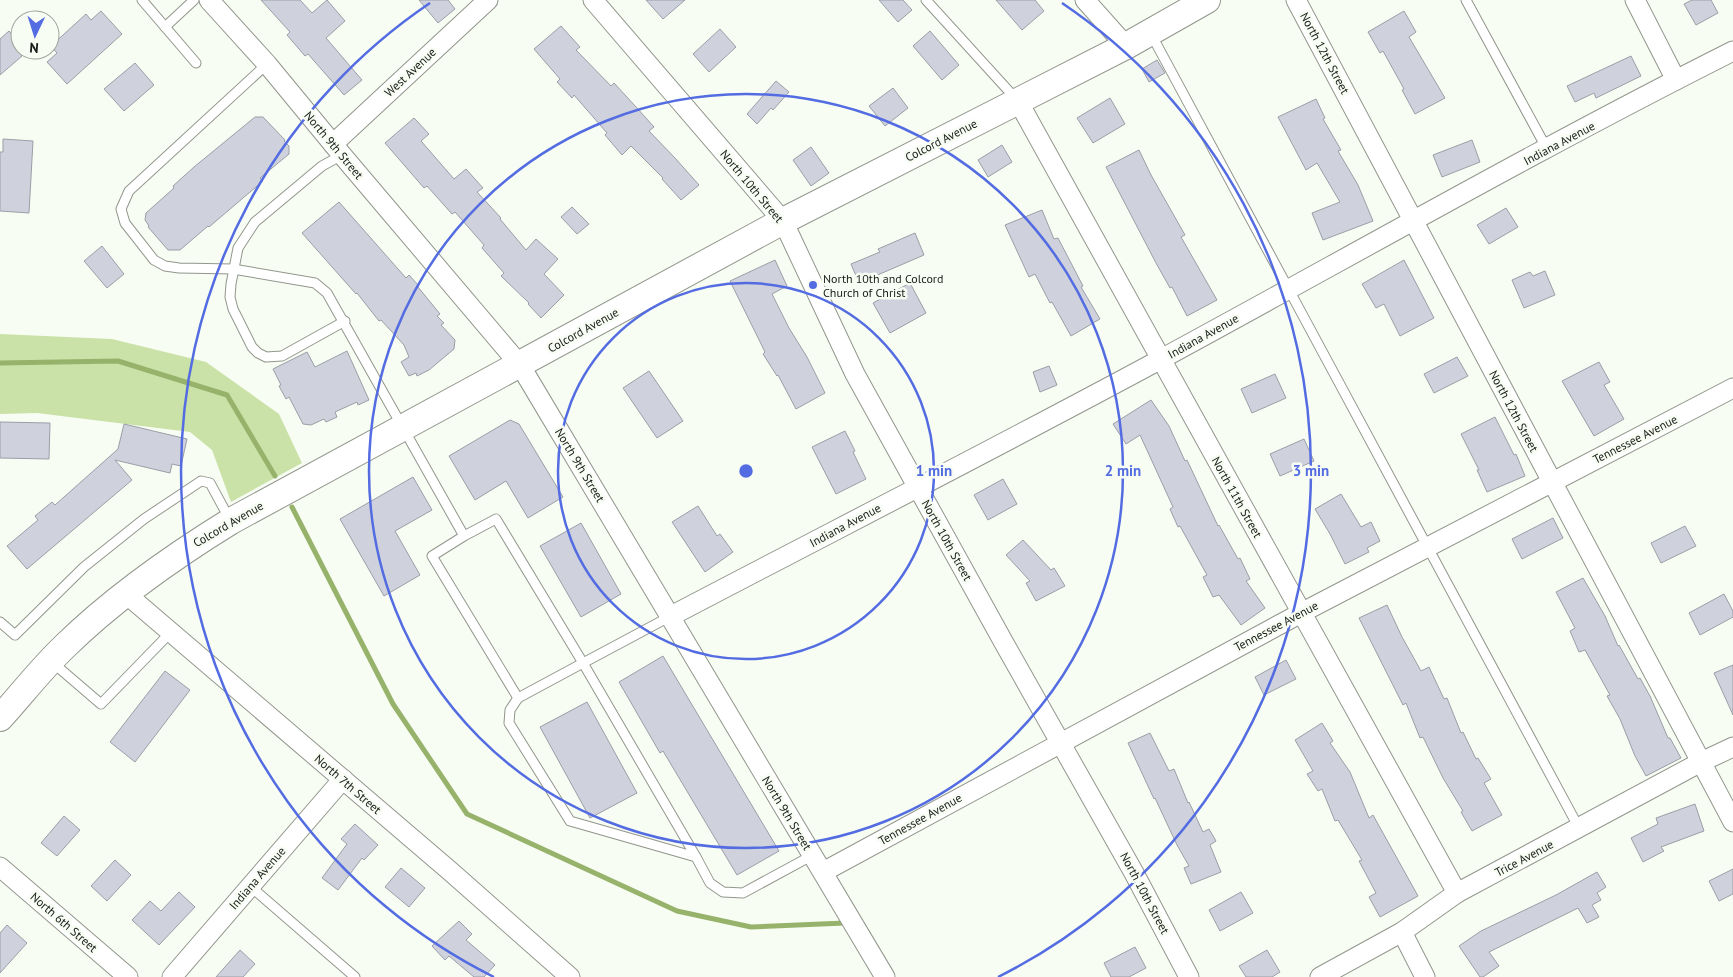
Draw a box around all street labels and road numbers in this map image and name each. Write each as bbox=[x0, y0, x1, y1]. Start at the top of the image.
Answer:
street label: North 12th Street bbox=[1297, 10, 1353, 96]
street label: West Avenue bbox=[381, 44, 439, 100]
street label: North 9th Street bbox=[301, 108, 367, 182]
street label: Colcord Avenue bbox=[902, 115, 980, 165]
street label: Indiana Avenue bbox=[1521, 118, 1597, 168]
street label: North 10th Street bbox=[717, 147, 787, 225]
street label: Colcord Avenue bbox=[545, 304, 621, 356]
street label: Indiana Avenue bbox=[1165, 310, 1241, 362]
street label: North 12th Street bbox=[1486, 368, 1542, 454]
street label: Tennessee Avenue bbox=[1590, 411, 1680, 467]
street label: North 9th Street bbox=[552, 425, 608, 505]
street label: North 11th Street bbox=[1209, 454, 1265, 540]
street label: North 10th Street bbox=[919, 497, 975, 583]
street label: Colcord Avenue bbox=[190, 498, 266, 550]
street label: Indiana Avenue bbox=[807, 500, 883, 550]
street label: Tennessee Avenue bbox=[1231, 598, 1321, 654]
street label: North 7th Street bbox=[312, 751, 384, 817]
street label: North 9th Street bbox=[759, 773, 815, 853]
street label: Tennessee Avenue bbox=[876, 790, 964, 848]
street label: Trice Avenue bbox=[1492, 836, 1556, 880]
street label: Indiana Avenue bbox=[226, 843, 288, 913]
street label: North 10th Street bbox=[1117, 850, 1173, 936]
street label: North 6th Street bbox=[27, 889, 101, 955]

